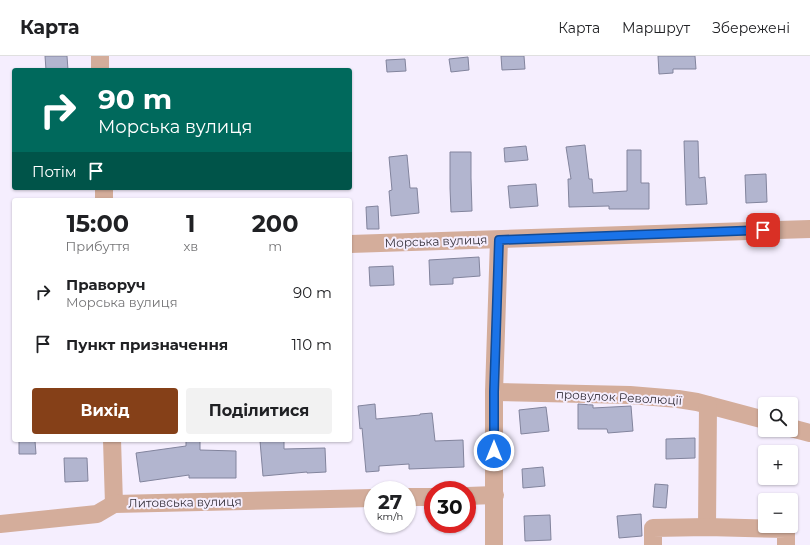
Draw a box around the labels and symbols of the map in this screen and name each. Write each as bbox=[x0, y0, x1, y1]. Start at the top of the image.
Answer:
pin bbox=[746, 213, 780, 247]
street label: Морська вулиця bbox=[384, 232, 488, 250]
street label: провулок Революції bbox=[556, 386, 682, 408]
position arrow bbox=[473, 430, 515, 472]
speed limit sign: 30 bbox=[424, 481, 476, 533]
street label: Литовська вулиця bbox=[128, 494, 242, 510]

